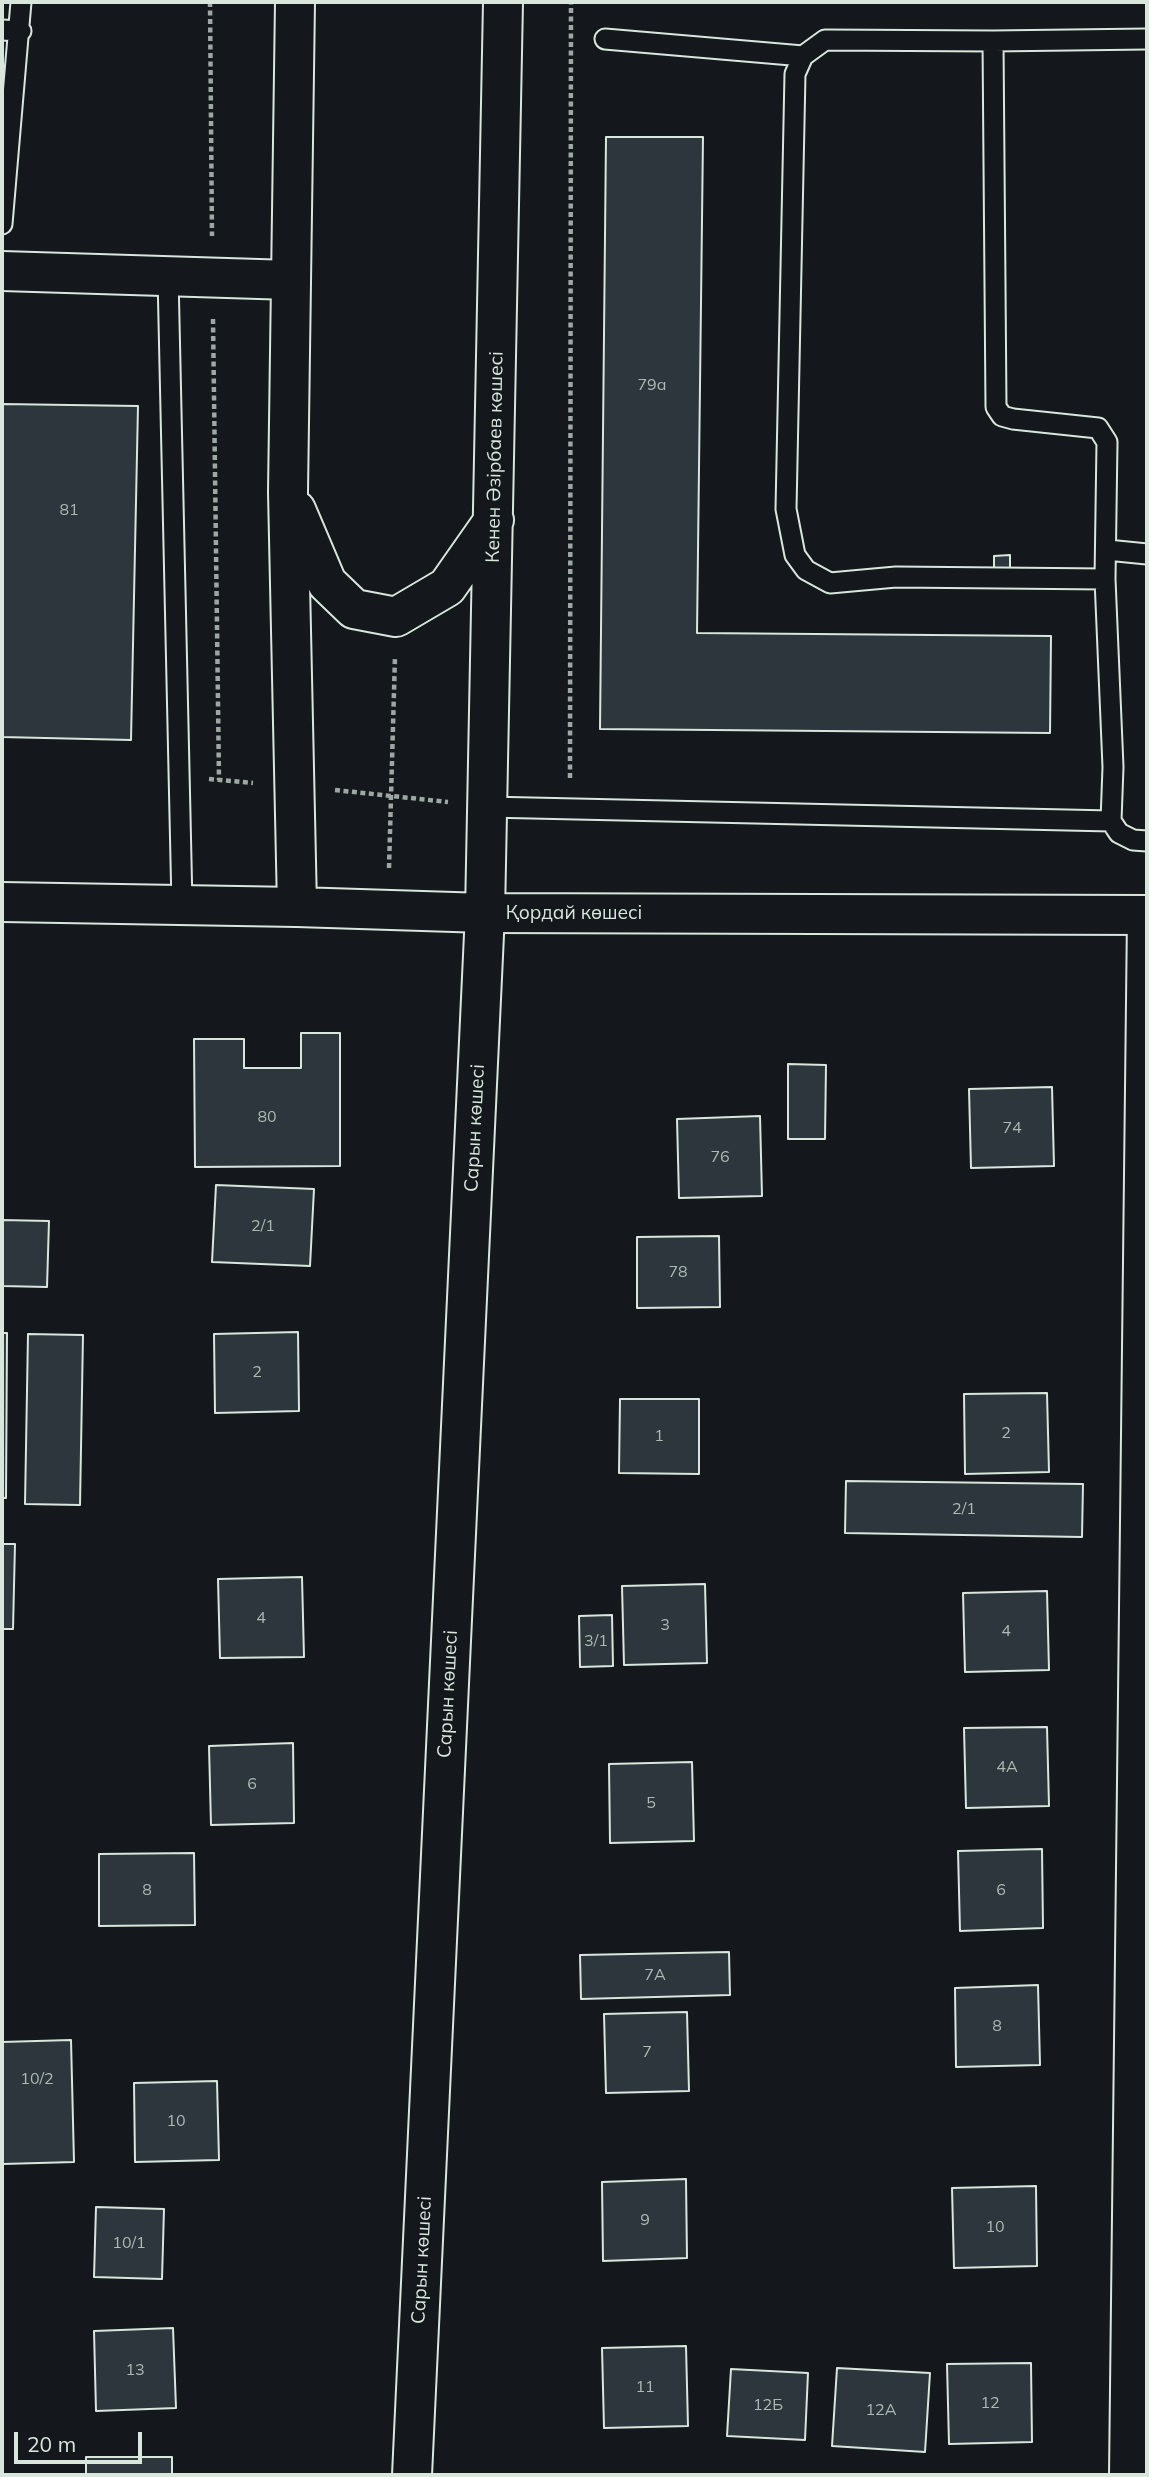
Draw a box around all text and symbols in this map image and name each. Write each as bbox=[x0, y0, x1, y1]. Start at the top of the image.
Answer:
street label: Кенен Әзірбаев көшесі bbox=[482, 351, 508, 563]
house number: 79а bbox=[638, 375, 666, 395]
house number: 81 bbox=[59, 500, 79, 520]
street label: Қордай көшесі bbox=[506, 902, 642, 924]
street label: Сарын көшесі bbox=[460, 1063, 490, 1193]
house number: 80 bbox=[257, 1107, 277, 1127]
house number: 74 bbox=[1002, 1118, 1022, 1138]
house number: 76 bbox=[710, 1147, 730, 1167]
house number: 2/1 bbox=[251, 1216, 275, 1236]
house number: 78 bbox=[668, 1262, 688, 1282]
house number: 2 bbox=[252, 1362, 262, 1382]
house number: 2 bbox=[1001, 1423, 1011, 1443]
house number: 1 bbox=[654, 1426, 664, 1446]
house number: 2/1 bbox=[952, 1499, 976, 1519]
house number: 4 bbox=[256, 1608, 266, 1628]
house number: 3 bbox=[660, 1615, 670, 1635]
house number: 4 bbox=[1001, 1621, 1011, 1641]
street label: Сарын көшесі bbox=[433, 1629, 463, 1759]
house number: 3/1 bbox=[584, 1631, 608, 1651]
house number: 4А bbox=[996, 1757, 1018, 1777]
house number: 6 bbox=[247, 1774, 257, 1794]
house number: 5 bbox=[646, 1793, 656, 1813]
house number: 8 bbox=[142, 1880, 152, 1900]
house number: 6 bbox=[996, 1880, 1006, 1900]
house number: 7А bbox=[644, 1965, 666, 1985]
house number: 8 bbox=[992, 2016, 1002, 2036]
house number: 7 bbox=[642, 2042, 652, 2062]
house number: 10/2 bbox=[20, 2069, 54, 2089]
house number: 10 bbox=[166, 2111, 186, 2131]
street label: Сарын көшесі bbox=[407, 2195, 437, 2325]
house number: 9 bbox=[640, 2210, 650, 2230]
house number: 10 bbox=[985, 2217, 1005, 2237]
house number: 10/1 bbox=[112, 2233, 146, 2253]
house number: 13 bbox=[125, 2360, 145, 2380]
house number: 11 bbox=[635, 2377, 655, 2397]
house number: 12 bbox=[980, 2393, 1000, 2413]
house number: 12Б bbox=[753, 2395, 783, 2415]
house number: 12А bbox=[866, 2400, 896, 2420]
scale bar bbox=[18, 2418, 145, 2462]
text: 20 m bbox=[27, 2431, 76, 2457]

